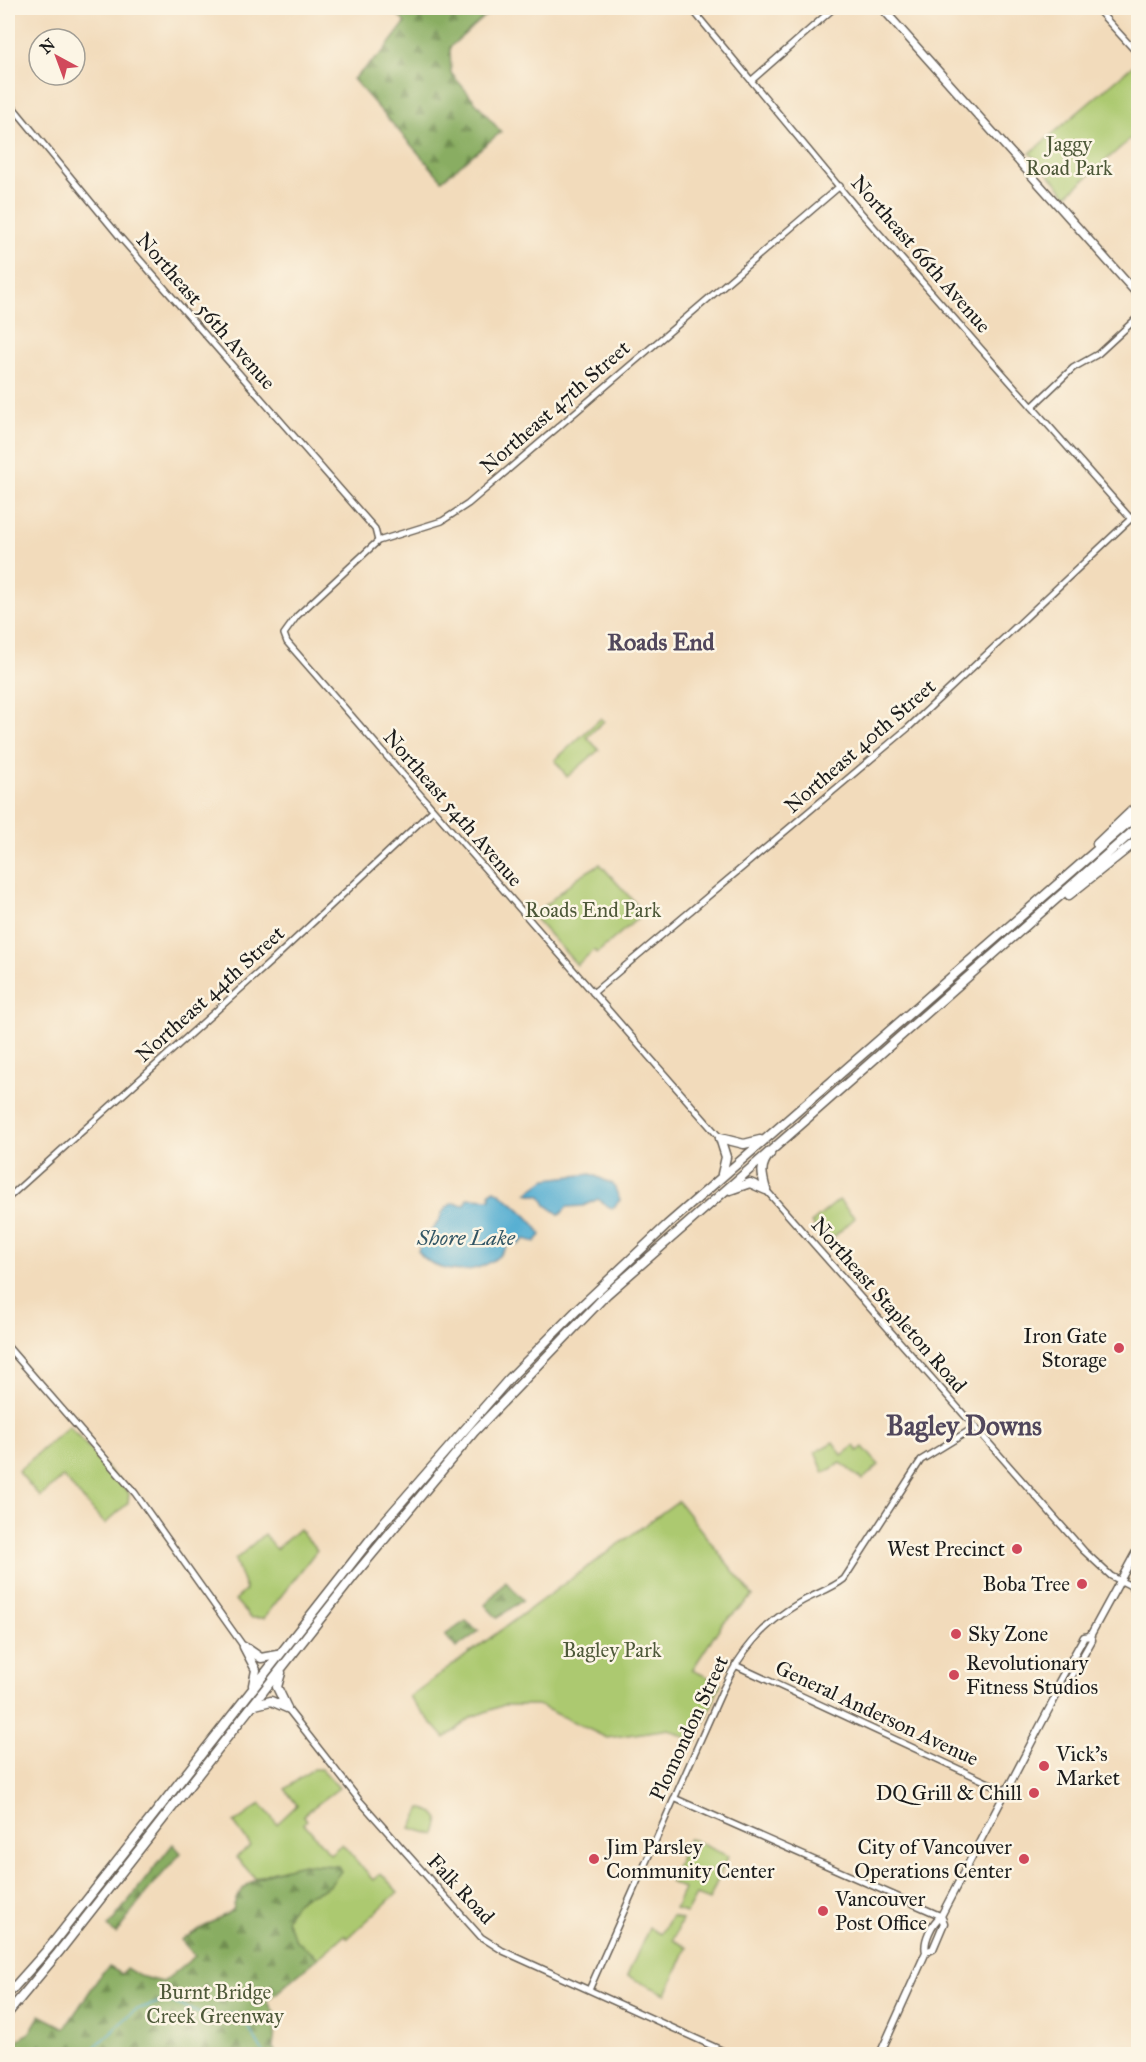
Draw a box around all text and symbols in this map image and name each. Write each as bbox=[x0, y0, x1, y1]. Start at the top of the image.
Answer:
north arrow bbox=[27, 27, 87, 87]
text: N bbox=[36, 34, 59, 58]
park label: Jaggy Road Park bbox=[1025, 131, 1113, 181]
street label: Northeast 66th Avenue bbox=[845, 170, 997, 338]
street label: Northeast 56th Avenue bbox=[131, 227, 281, 395]
street label: Northeast 47th Street bbox=[475, 334, 636, 479]
district label: Roads End bbox=[607, 627, 716, 657]
street label: Northeast 40th Street bbox=[779, 673, 941, 819]
street label: Northeast 54th Avenue bbox=[378, 724, 529, 892]
park label: Roads End Park bbox=[525, 897, 661, 923]
street label: Northeast 44th Street bbox=[130, 920, 290, 1068]
street label: Northeast Stapleton Road bbox=[806, 1212, 973, 1398]
water label: Shore Lake bbox=[416, 1224, 516, 1251]
place label: Iron Gate Storage bbox=[1023, 1323, 1107, 1373]
marker: Iron Gate Storage bbox=[1112, 1341, 1126, 1355]
district label: Bagley Downs bbox=[886, 1409, 1042, 1443]
place label: West Precinct bbox=[887, 1536, 1006, 1562]
marker: West Precinct bbox=[1010, 1542, 1024, 1556]
place label: Boba Tree bbox=[983, 1571, 1070, 1597]
marker: Boba Tree bbox=[1075, 1577, 1089, 1591]
place label: Sky Zone bbox=[968, 1621, 1048, 1647]
marker: Sky Zone bbox=[949, 1627, 963, 1641]
park label: Bagley Park bbox=[562, 1637, 662, 1663]
place label: Revolutionary Fitness Studios bbox=[966, 1650, 1098, 1700]
street label: Plomondon Street bbox=[644, 1651, 734, 1805]
street label: General Anderson Avenue bbox=[771, 1654, 983, 1772]
marker: Revolutionary Fitness Studios bbox=[947, 1668, 961, 1682]
place label: Vick's Market bbox=[1055, 1741, 1121, 1791]
marker: Vick's Market bbox=[1037, 1759, 1051, 1773]
place label: DQ Grill & Chill bbox=[876, 1780, 1022, 1806]
marker: DQ Grill & Chill bbox=[1027, 1786, 1041, 1800]
place label: Jim Parsley Community Center bbox=[604, 1834, 775, 1884]
place label: City of Vancouver Operations Center bbox=[854, 1834, 1012, 1884]
street label: Falk Road bbox=[422, 1848, 500, 1930]
marker: Jim Parsley Community Center bbox=[587, 1852, 601, 1866]
marker: City of Vancouver Operations Center bbox=[1017, 1852, 1031, 1866]
place label: Vancouver Post Office bbox=[834, 1886, 927, 1936]
marker: Vancouver Post Office bbox=[816, 1904, 830, 1918]
park label: Burnt Bridge Creek Greenway bbox=[146, 1979, 285, 2029]

